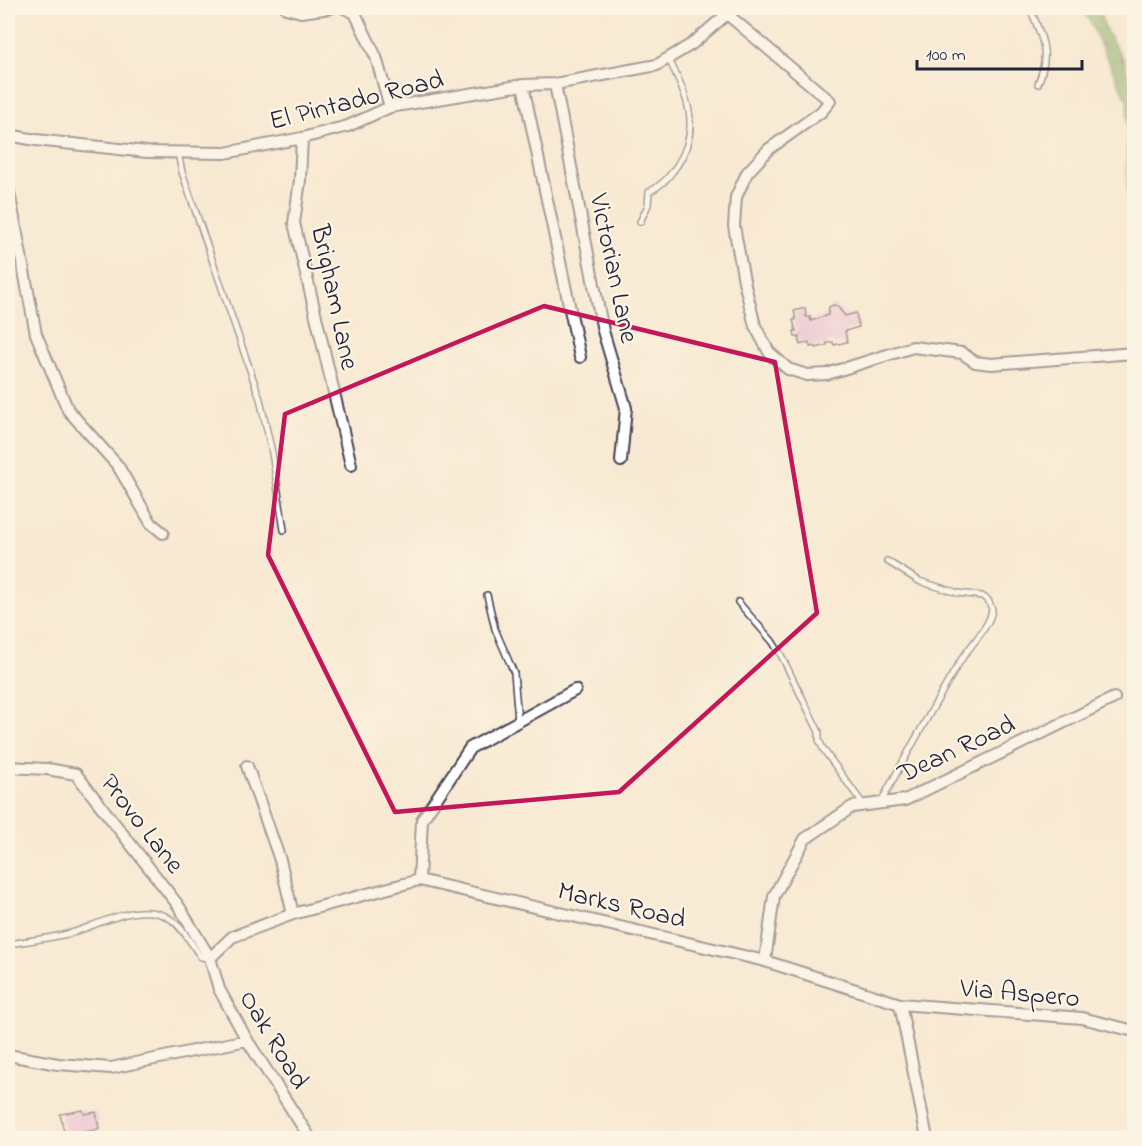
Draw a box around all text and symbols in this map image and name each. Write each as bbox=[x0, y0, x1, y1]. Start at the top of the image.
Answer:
scale bar bbox=[917, 33, 1082, 71]
text: 100 m bbox=[926, 43, 966, 69]
street label: El Pintado Road bbox=[265, 61, 448, 142]
street label: Victorian Lane bbox=[577, 189, 648, 348]
street label: Brigham Lane bbox=[299, 220, 368, 375]
street label: Dean Road bbox=[891, 706, 1022, 795]
street label: Provo Lane bbox=[89, 766, 193, 884]
street label: Marks Road bbox=[554, 873, 689, 940]
street label: Via Aspero bbox=[957, 970, 1081, 1019]
street label: Oak Road bbox=[228, 983, 318, 1097]

